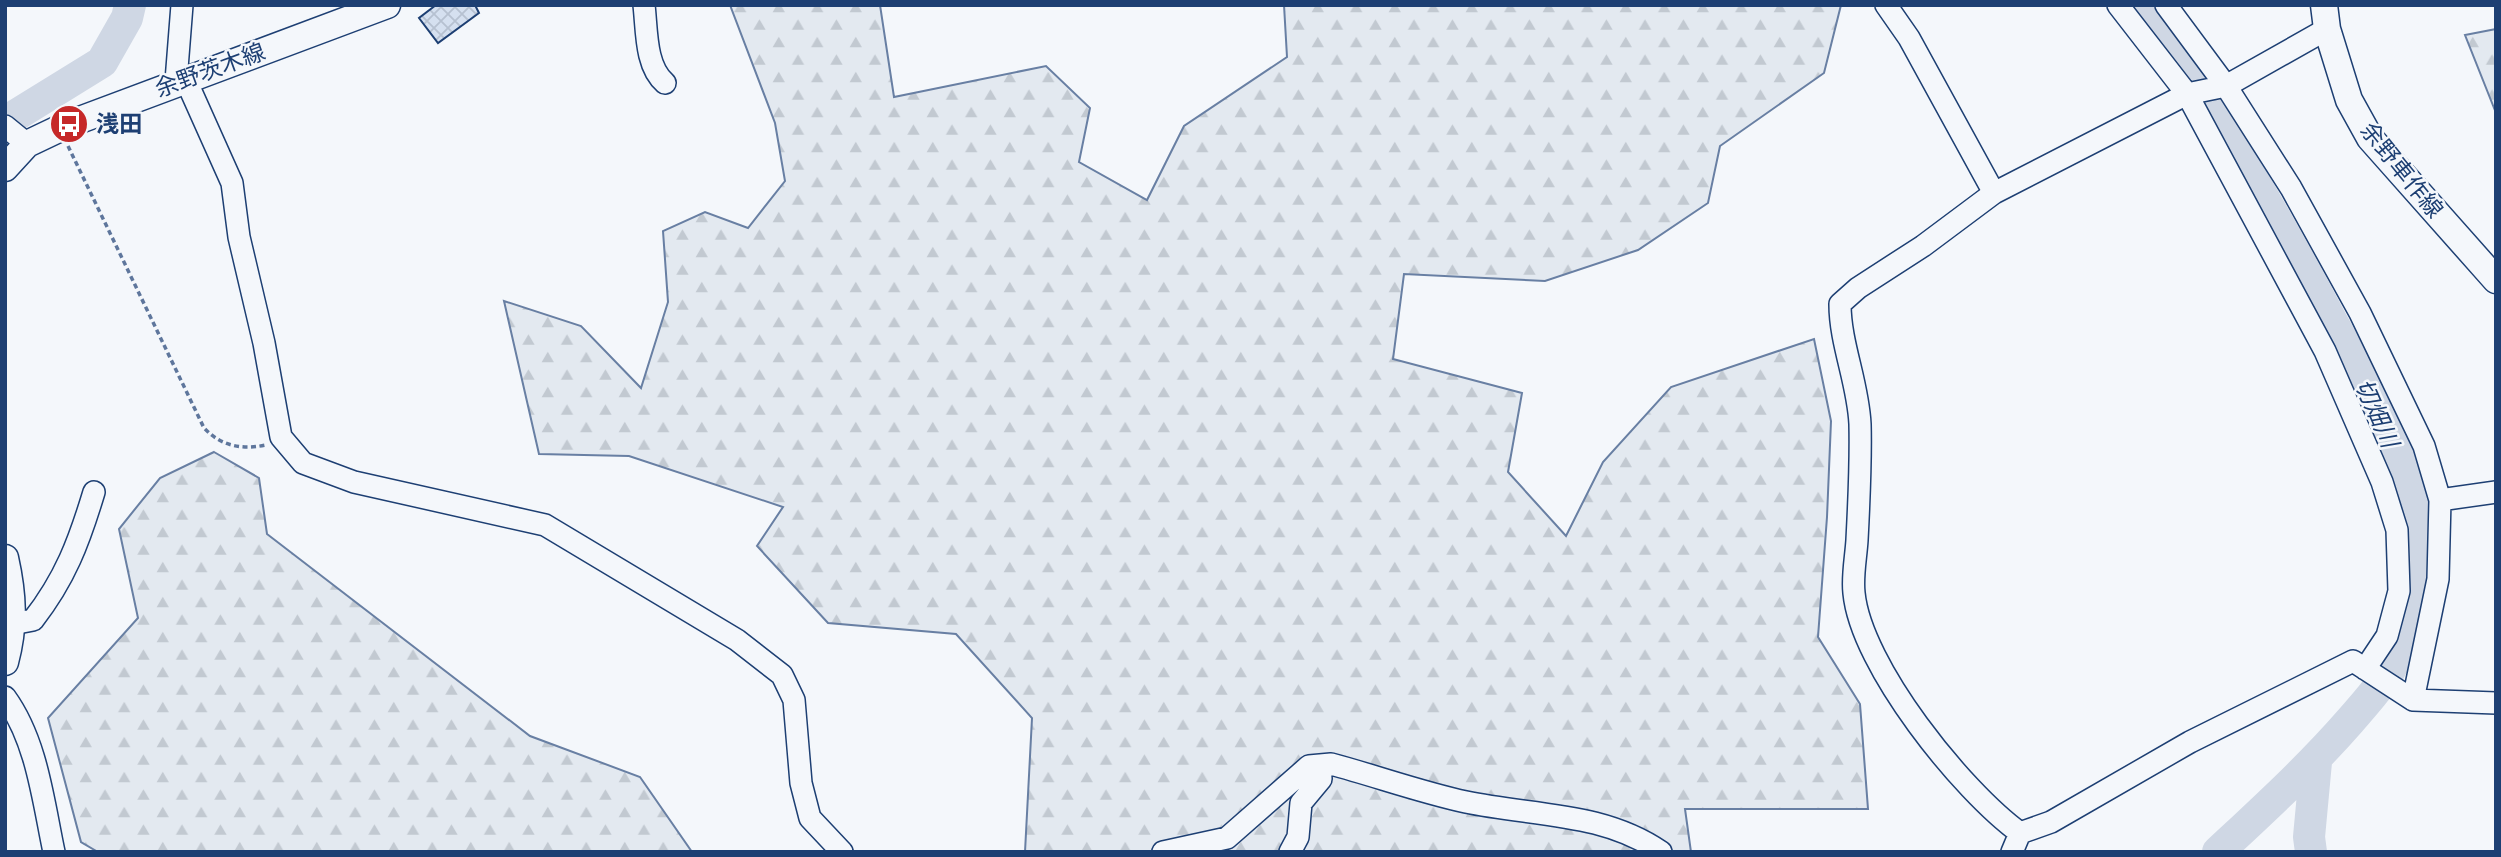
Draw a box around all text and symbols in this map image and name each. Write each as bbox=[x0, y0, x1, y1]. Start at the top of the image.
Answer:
street label: 余野茨木線 bbox=[151, 37, 269, 103]
bus stop icon: 浅田 bbox=[48, 103, 90, 145]
place label: 浅田 bbox=[96, 110, 142, 138]
street label: 余野車作線 bbox=[2355, 117, 2449, 223]
water label: 切畑川 bbox=[2349, 374, 2406, 455]

